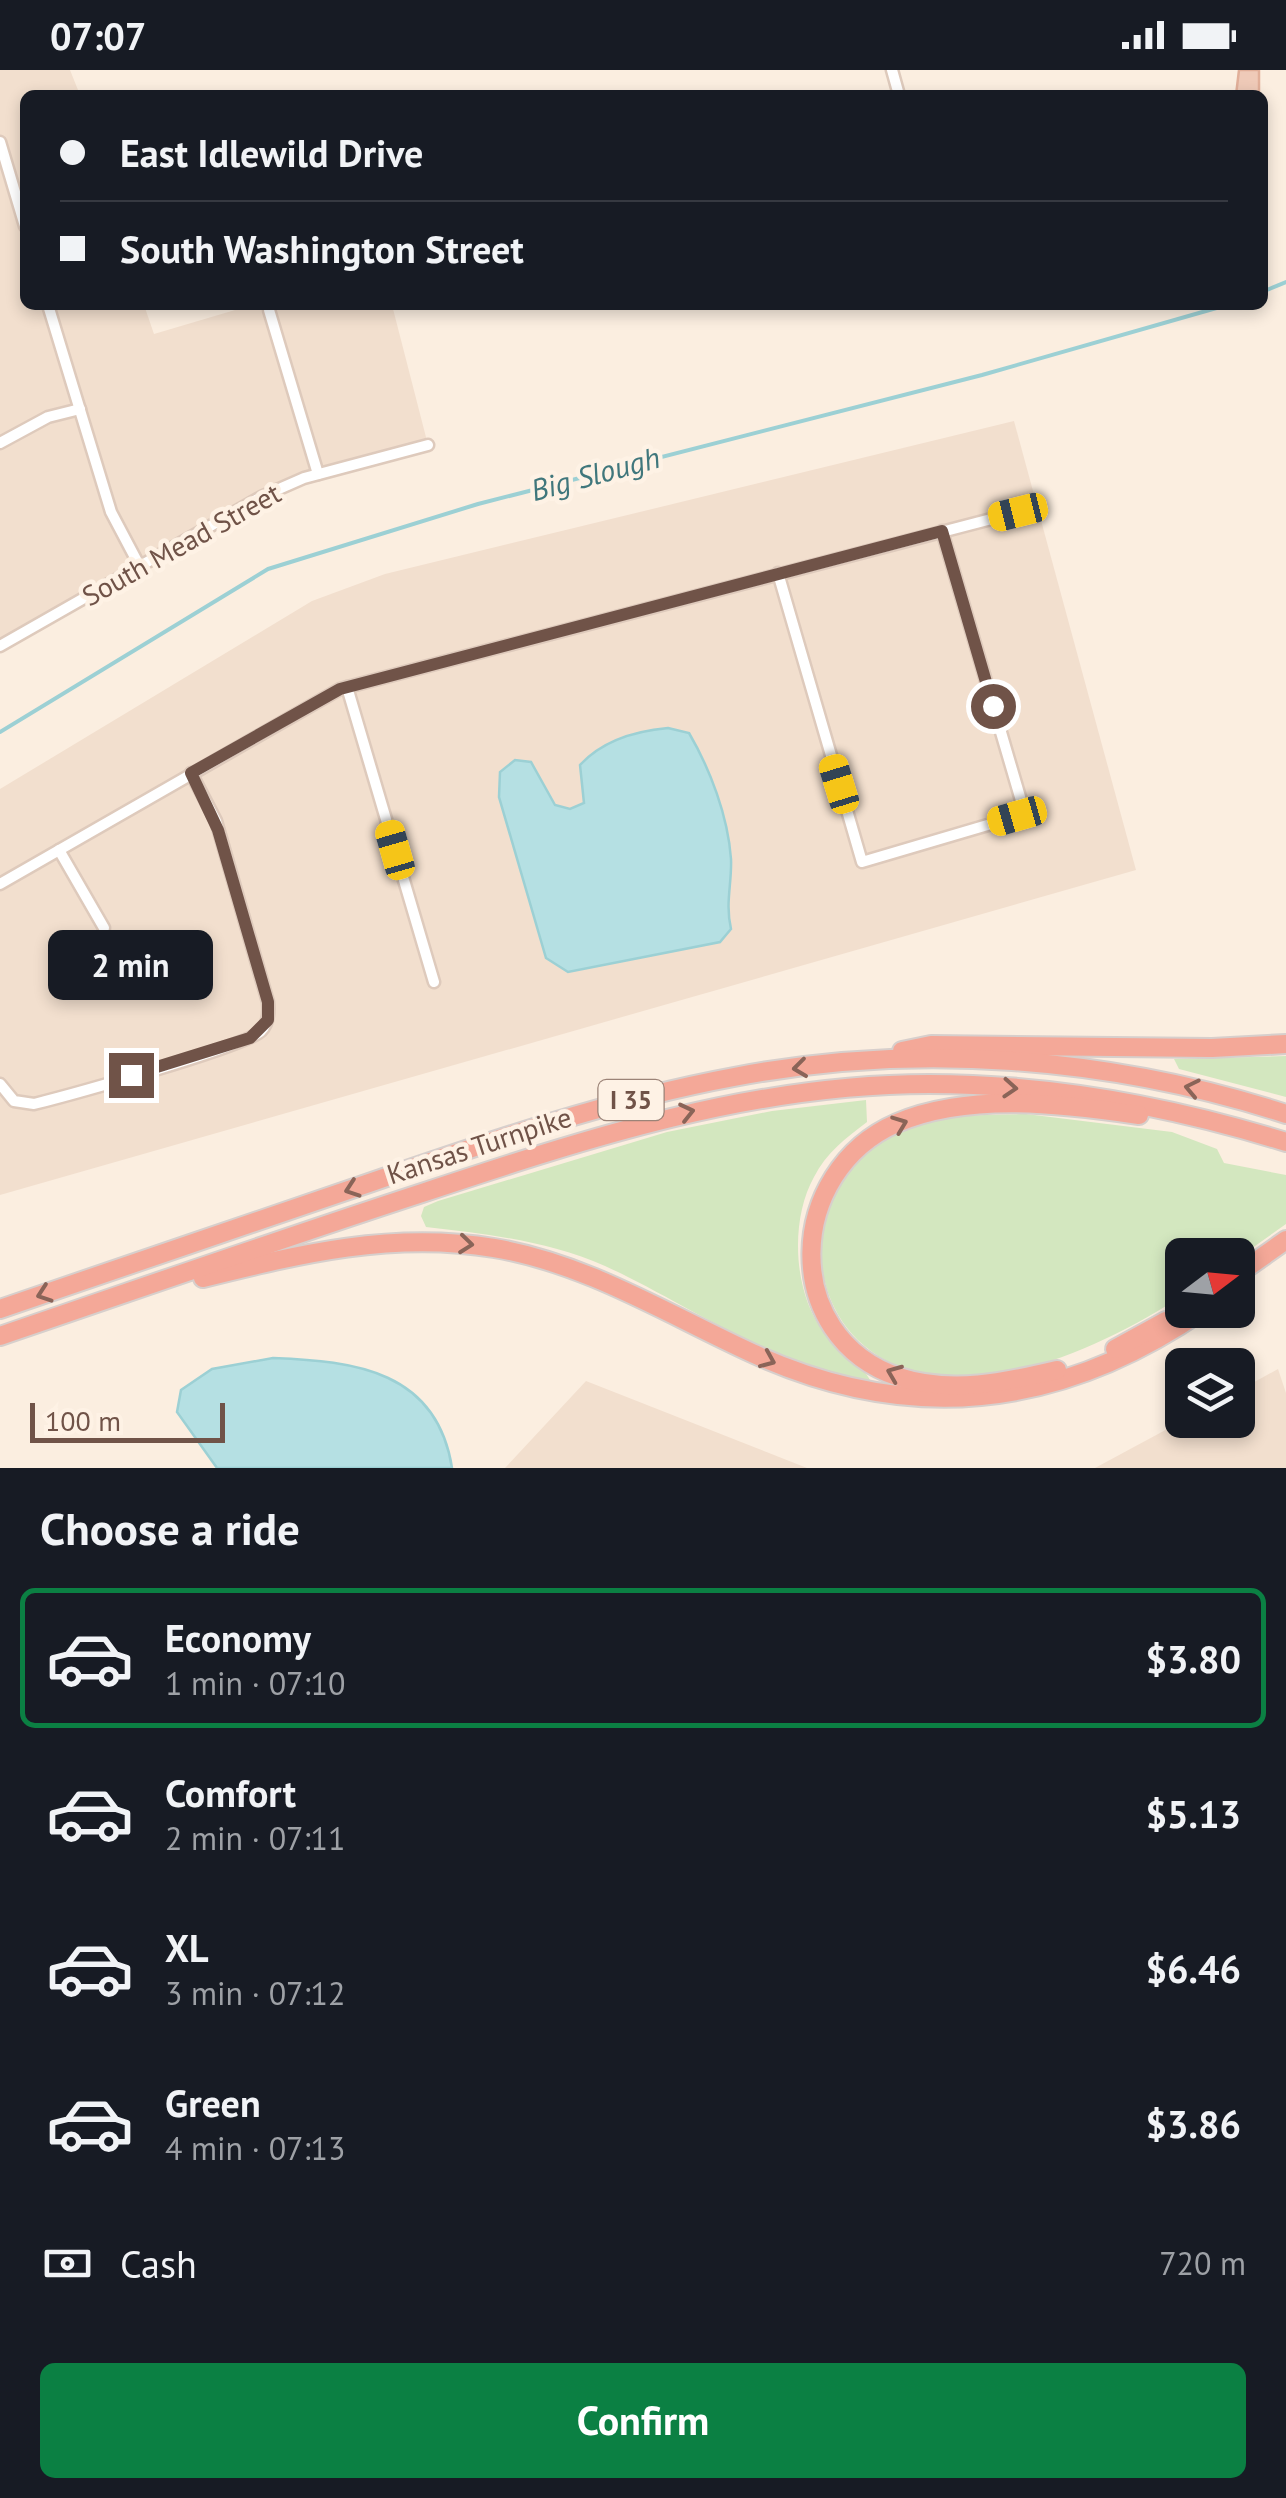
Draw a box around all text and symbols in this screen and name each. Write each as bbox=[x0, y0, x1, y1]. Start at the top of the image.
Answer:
text: 07:07 bbox=[50, 11, 146, 60]
text: East Idlewild Drive bbox=[120, 128, 423, 177]
text: South Washington Street bbox=[120, 224, 524, 273]
water label: Big Slough bbox=[526, 437, 664, 509]
street label: South Mead Street bbox=[75, 474, 287, 614]
car bbox=[985, 490, 1051, 534]
route start bbox=[971, 684, 1016, 729]
car bbox=[816, 751, 862, 817]
car bbox=[984, 793, 1050, 839]
car bbox=[372, 817, 418, 883]
callout: 2 min bbox=[48, 930, 214, 1000]
text: 2 min bbox=[91, 944, 170, 986]
route end bbox=[109, 1053, 154, 1098]
one-way arrow bbox=[791, 1057, 807, 1078]
one-way arrow bbox=[1003, 1076, 1019, 1098]
one-way arrow bbox=[1184, 1079, 1201, 1100]
road number: I 35 bbox=[598, 1080, 664, 1120]
street label: Kansas Turnpike bbox=[382, 1098, 576, 1192]
one-way arrow bbox=[678, 1103, 695, 1124]
one-way arrow bbox=[890, 1115, 908, 1135]
one-way arrow bbox=[344, 1177, 361, 1198]
one-way arrow bbox=[458, 1233, 474, 1255]
north arrow bbox=[1165, 1238, 1255, 1328]
map controls bbox=[1165, 1238, 1255, 1438]
one-way arrow bbox=[36, 1282, 54, 1303]
one-way arrow bbox=[758, 1348, 776, 1368]
button: layers bbox=[1165, 1348, 1255, 1438]
one-way arrow bbox=[886, 1365, 903, 1385]
scale bar bbox=[30, 1398, 225, 1442]
text: 100 m bbox=[45, 1402, 121, 1439]
text: Choose a ride bbox=[40, 1499, 300, 1557]
icon: car bbox=[45, 1613, 135, 1703]
text: Economy bbox=[165, 1613, 311, 1662]
text: $3.80 bbox=[1145, 1634, 1241, 1683]
text: 1 min · 07:10 bbox=[165, 1662, 345, 1704]
icon: car bbox=[45, 1768, 135, 1858]
text: Comfort bbox=[165, 1768, 296, 1817]
text: $5.13 bbox=[1145, 1789, 1241, 1838]
text: 2 min · 07:11 bbox=[165, 1817, 345, 1859]
icon: car bbox=[45, 1923, 135, 2013]
text: XL bbox=[165, 1923, 209, 1972]
text: $6.46 bbox=[1145, 1944, 1241, 1993]
text: 3 min · 07:12 bbox=[165, 1972, 345, 2014]
icon: car bbox=[45, 2078, 135, 2168]
text: Green bbox=[165, 2078, 261, 2127]
text: $3.86 bbox=[1145, 2099, 1241, 2148]
text: 4 min · 07:13 bbox=[165, 2127, 345, 2169]
icon: cash bbox=[40, 2236, 95, 2291]
text: Cash bbox=[120, 2239, 197, 2288]
text: 720 m bbox=[1159, 2242, 1246, 2284]
button: Confirm bbox=[40, 2363, 1246, 2478]

